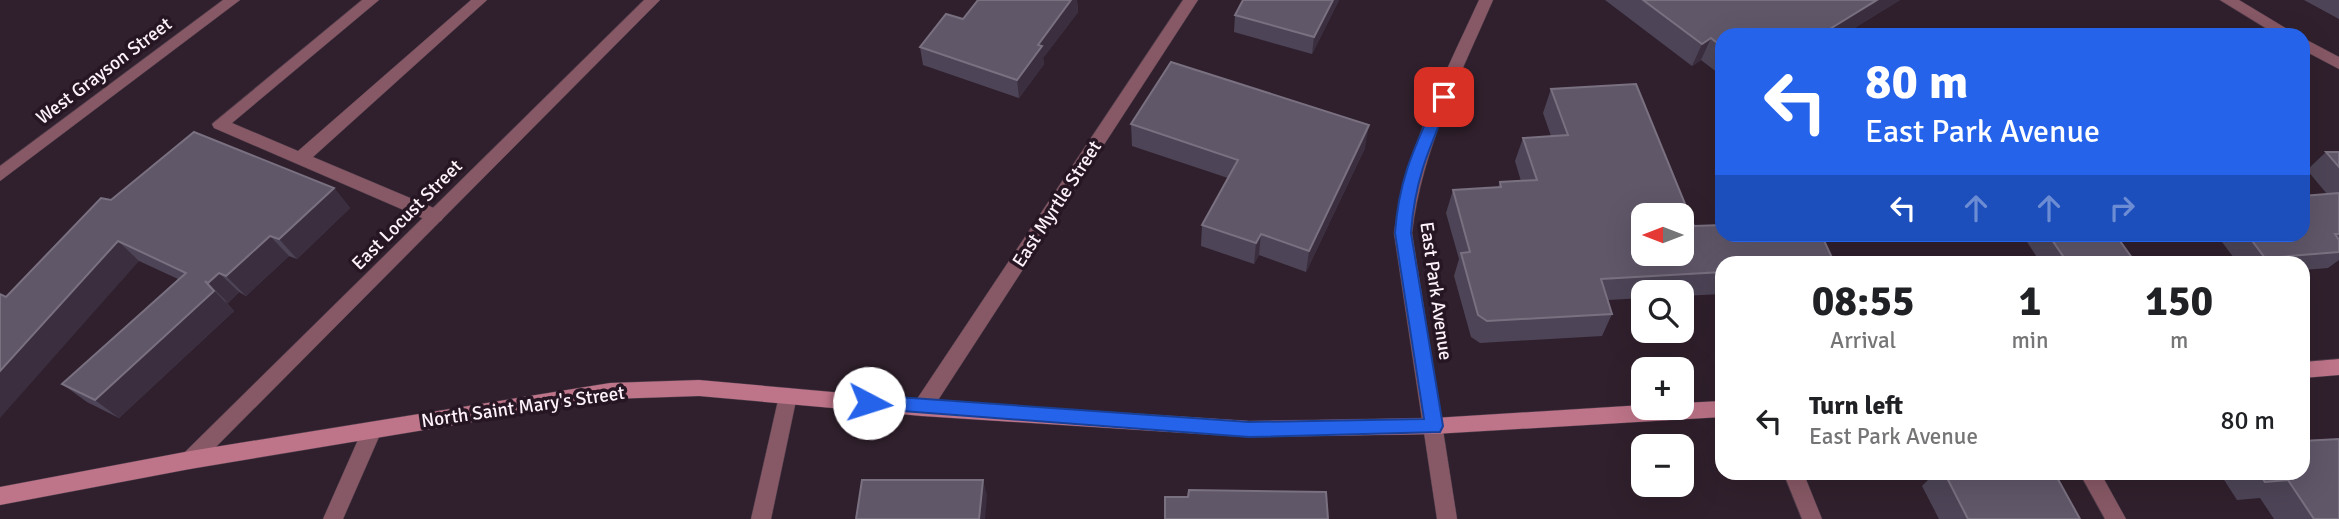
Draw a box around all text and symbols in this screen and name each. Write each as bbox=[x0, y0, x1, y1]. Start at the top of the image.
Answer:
street label: West Grayson Street bbox=[31, 12, 177, 130]
text: 80 m bbox=[1865, 52, 1968, 112]
icon: left bbox=[1750, 56, 1841, 147]
pin bbox=[1414, 67, 1474, 127]
icon: arrive bbox=[1425, 78, 1463, 116]
text: East Park Avenue bbox=[1865, 112, 2100, 151]
street label: East Myrtle Street bbox=[1007, 136, 1107, 272]
street label: East Locust Street bbox=[347, 154, 468, 275]
icon: left bbox=[1884, 189, 1922, 227]
icon: ahead bbox=[1957, 189, 1995, 227]
icon: ahead bbox=[2030, 189, 2068, 227]
icon: right bbox=[2103, 189, 2141, 227]
north arrow bbox=[1631, 203, 1694, 266]
map controls bbox=[1631, 203, 1694, 497]
street label: East Park Avenue bbox=[1414, 220, 1458, 362]
text: 08:55 bbox=[1812, 276, 1915, 327]
text: 1 bbox=[2019, 276, 2041, 327]
text: 150 bbox=[2145, 276, 2213, 327]
button: search bbox=[1631, 280, 1694, 343]
text: Arrival bbox=[1830, 326, 1896, 355]
text: min bbox=[2011, 326, 2049, 355]
text: m bbox=[2170, 326, 2188, 355]
button: + bbox=[1631, 357, 1694, 420]
position arrow bbox=[832, 366, 906, 440]
street label: North Saint Mary's Street bbox=[420, 381, 627, 433]
text: Turn left bbox=[1809, 390, 1903, 422]
icon: left bbox=[1750, 402, 1788, 440]
text: 80 m bbox=[2220, 405, 2275, 437]
text: East Park Avenue bbox=[1809, 422, 1978, 451]
button: − bbox=[1631, 434, 1694, 497]

